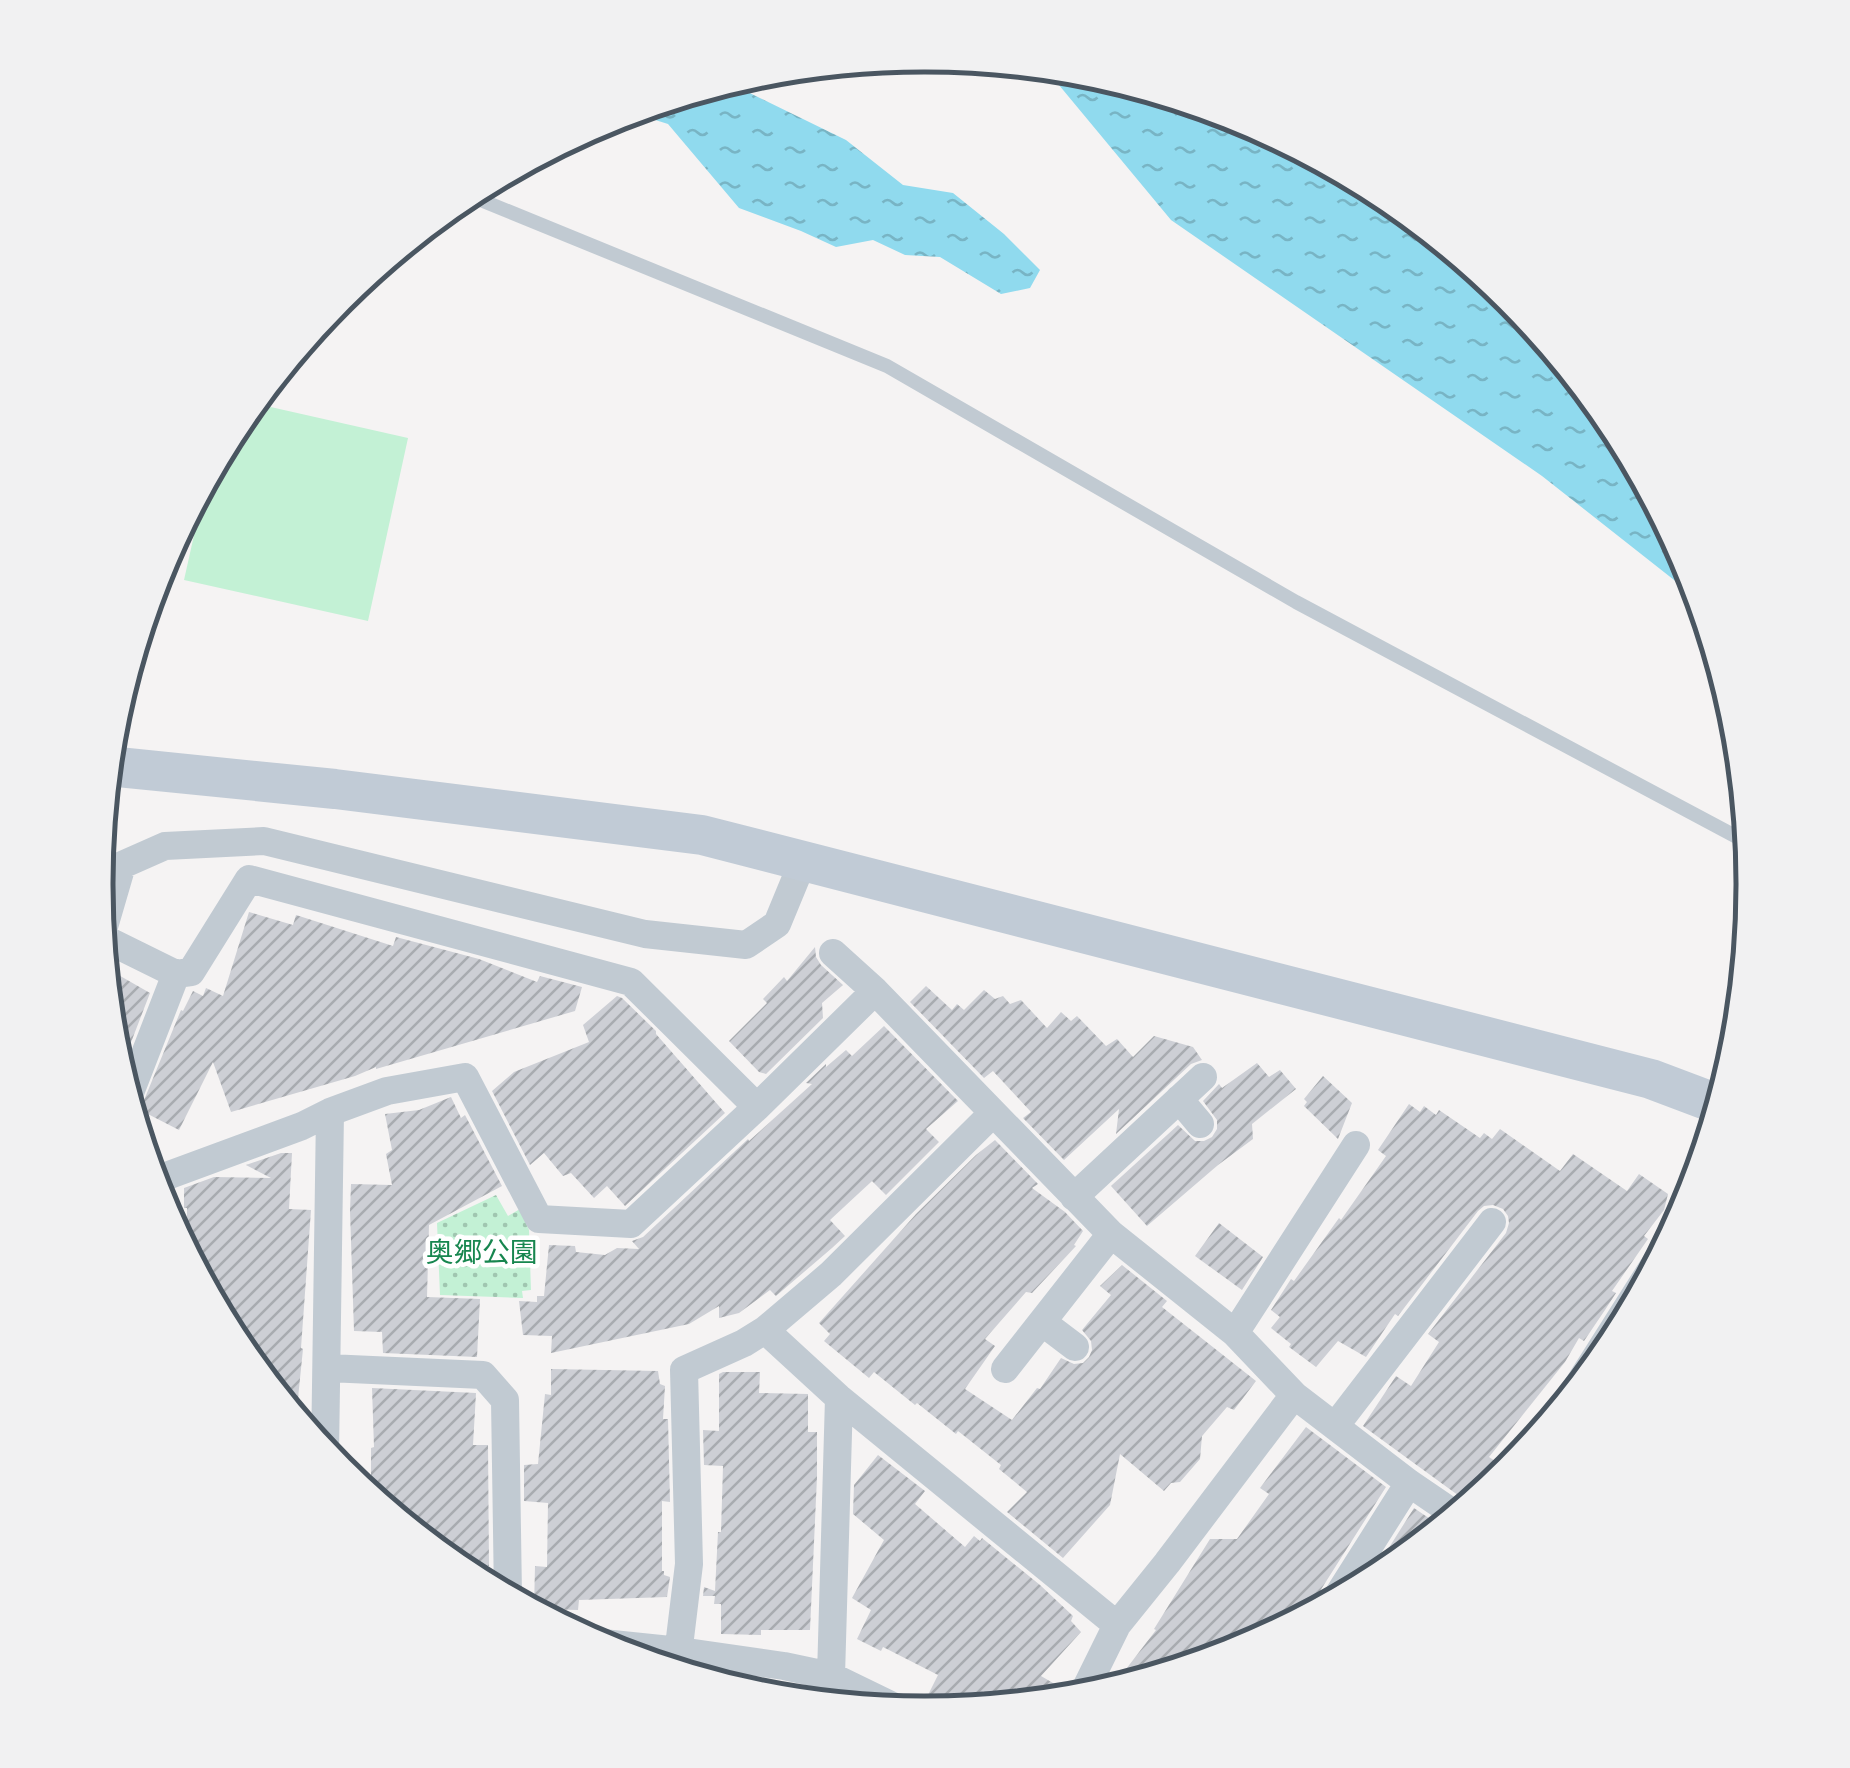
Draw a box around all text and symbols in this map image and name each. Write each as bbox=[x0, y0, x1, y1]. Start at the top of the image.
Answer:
park label: 奥郷公園 bbox=[426, 1232, 538, 1270]

